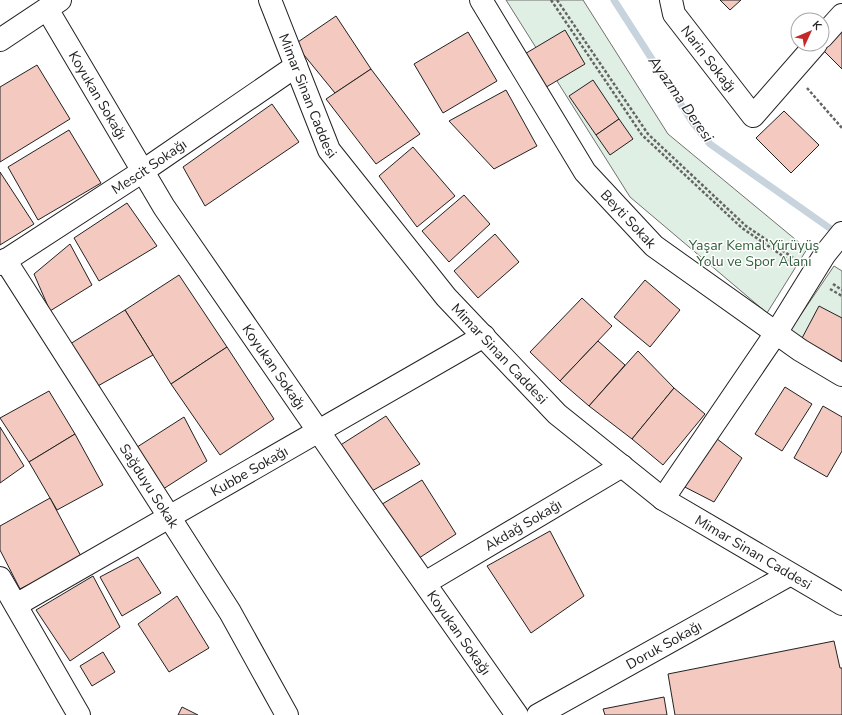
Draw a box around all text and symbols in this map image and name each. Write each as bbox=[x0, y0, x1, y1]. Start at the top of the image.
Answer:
north arrow bbox=[790, 12, 830, 52]
text: K bbox=[809, 18, 825, 34]
street label: Narin Sokağı bbox=[677, 21, 741, 96]
street label: Mimar Sinan Caddesi bbox=[275, 31, 341, 162]
street label: Koyukan Sokağı bbox=[64, 47, 131, 143]
water label: Ayazma Deresi bbox=[643, 51, 718, 146]
street label: Mescit Sokağı bbox=[108, 134, 190, 199]
street label: Beyti Sokak bbox=[597, 185, 661, 253]
park label: Yaşar Kemal Yürüyüş Yolu ve Spor Alanı bbox=[688, 236, 820, 271]
street label: Mimar Sinan Caddesi bbox=[447, 299, 552, 408]
street label: Koyukan Sokağı bbox=[238, 320, 310, 413]
street label: Sağduyu Sokak bbox=[115, 440, 184, 533]
street label: Kubbe Sokağı bbox=[207, 441, 291, 501]
street label: Akdağ Sokağı bbox=[481, 494, 565, 555]
street label: Mimar Sinan Caddesi bbox=[691, 510, 815, 594]
street label: Koyukan Sokağı bbox=[423, 586, 496, 679]
street label: Doruk Sokağı bbox=[622, 616, 705, 674]

